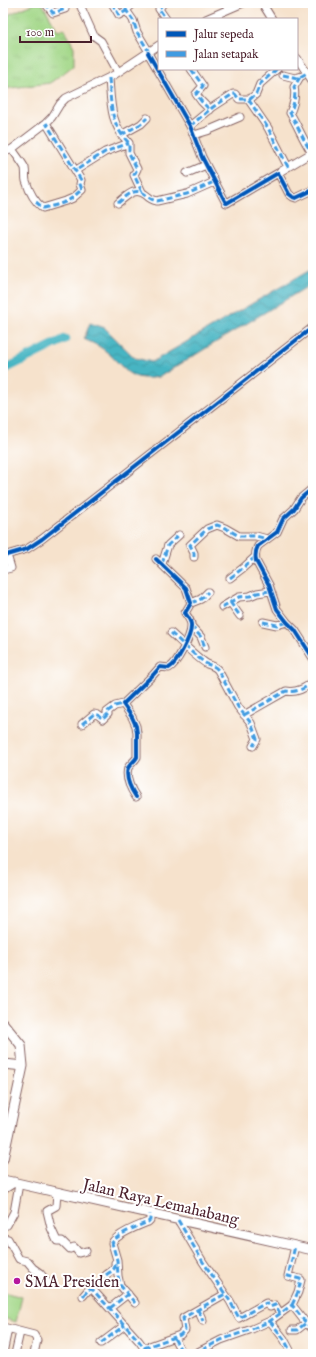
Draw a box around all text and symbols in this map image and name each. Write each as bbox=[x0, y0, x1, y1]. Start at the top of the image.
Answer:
scale bar bbox=[20, 18, 91, 44]
legend bbox=[158, 18, 298, 70]
text: 100 m bbox=[26, 25, 54, 40]
text: Jalur sepeda bbox=[192, 27, 254, 43]
text: Jalan setapak bbox=[192, 47, 259, 63]
street label: Jalan Raya Lemahabang bbox=[79, 1175, 241, 1231]
place label: SMA Presiden bbox=[25, 1273, 120, 1293]
marker: SMA Presiden bbox=[12, 1276, 22, 1286]

